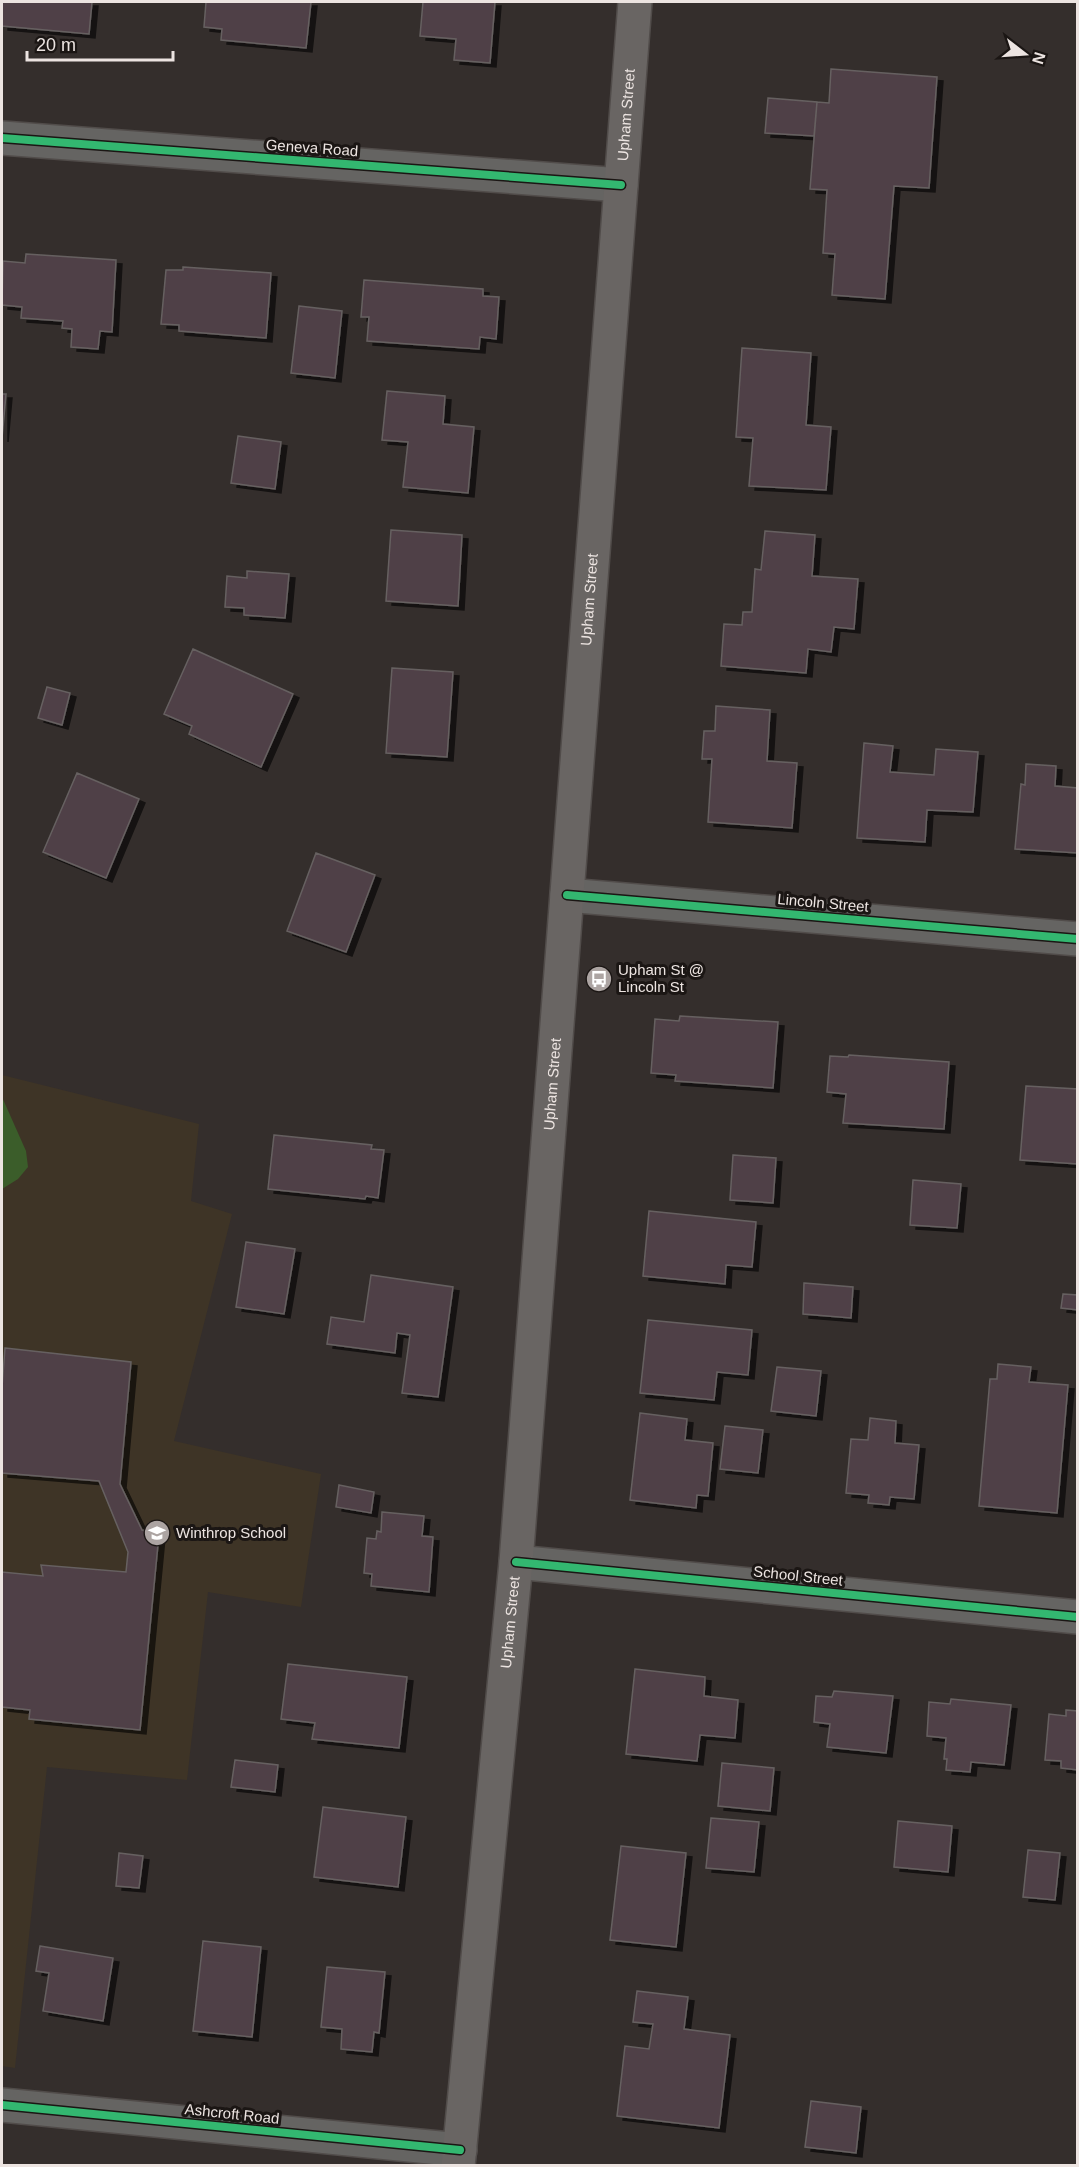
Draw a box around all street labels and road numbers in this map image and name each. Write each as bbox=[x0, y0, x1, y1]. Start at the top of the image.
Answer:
street label: Upham Street bbox=[614, 67, 638, 162]
street label: Geneva Road bbox=[265, 136, 359, 159]
street label: Upham Street bbox=[577, 552, 601, 646]
street label: Lincoln Street bbox=[777, 890, 870, 915]
street label: Upham Street bbox=[540, 1036, 564, 1131]
street label: School Street bbox=[752, 1562, 845, 1589]
street label: Upham Street bbox=[497, 1575, 523, 1669]
street label: Ashcroft Road bbox=[184, 2100, 280, 2127]

